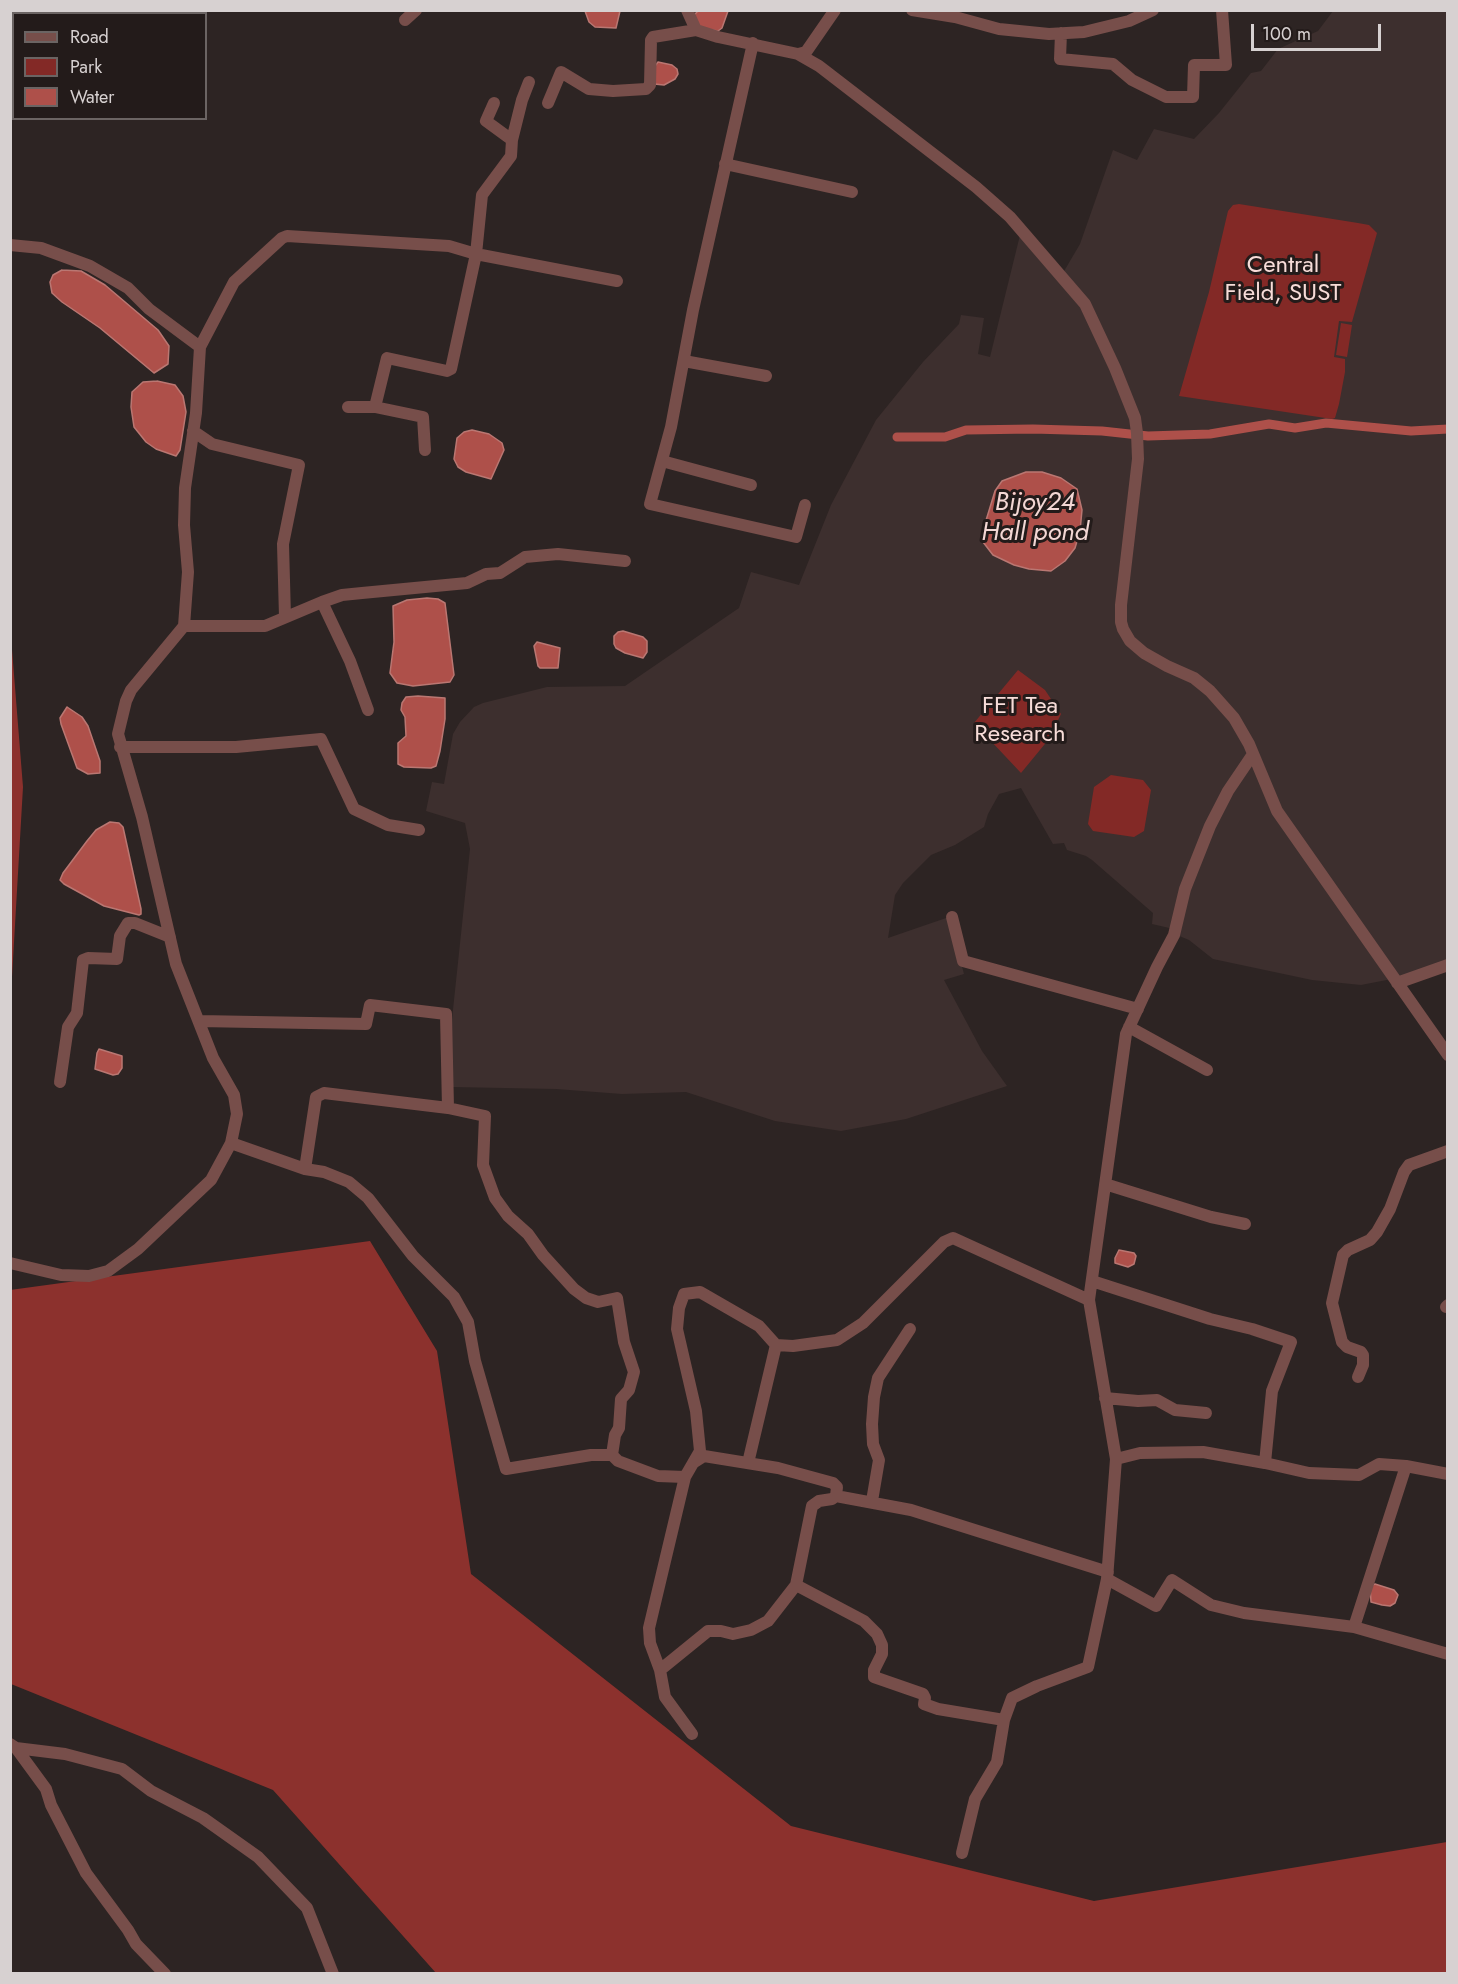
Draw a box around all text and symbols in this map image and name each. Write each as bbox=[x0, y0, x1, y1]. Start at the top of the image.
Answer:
legend bbox=[12, 12, 207, 120]
scale bar bbox=[1254, 12, 1384, 50]
text: 100 m bbox=[1262, 21, 1311, 47]
text: Road bbox=[70, 24, 109, 50]
text: Park bbox=[70, 54, 102, 80]
text: Water bbox=[70, 84, 114, 110]
park label: Central Field, SUST bbox=[1225, 252, 1341, 308]
water label: Bijoy24 Hall pond bbox=[981, 488, 1089, 550]
park label: FET Tea Research bbox=[974, 693, 1066, 749]

